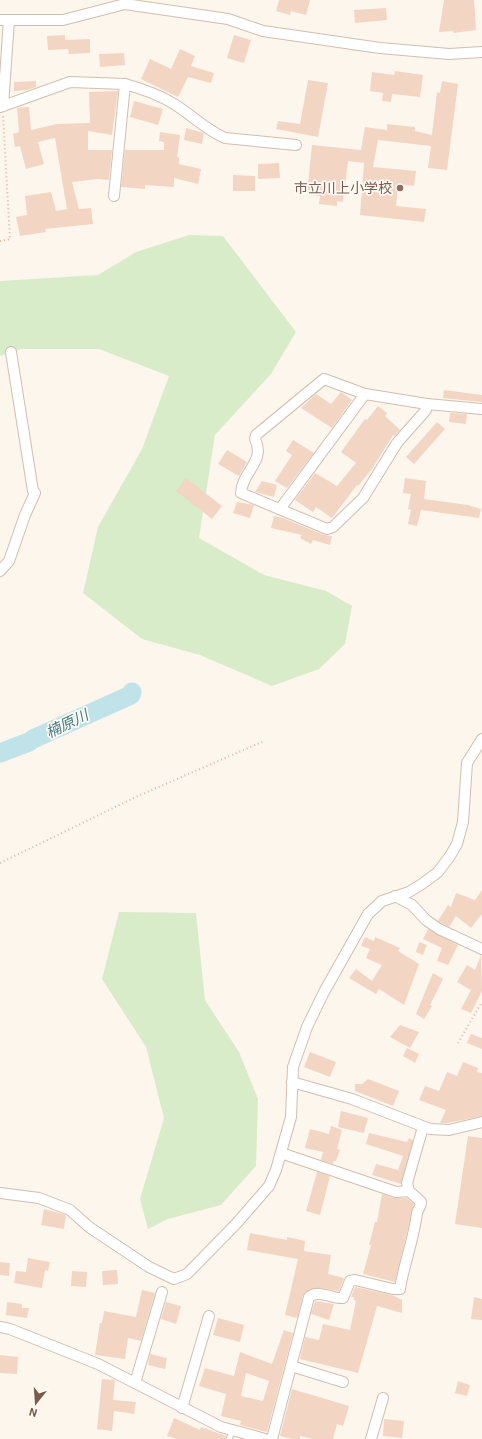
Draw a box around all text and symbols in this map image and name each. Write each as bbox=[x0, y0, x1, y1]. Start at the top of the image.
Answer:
place label: 市立川上小学校 bbox=[294, 180, 392, 196]
marker: 市立川上小学校 bbox=[395, 183, 405, 193]
water label: 楠原川 bbox=[43, 705, 93, 742]
north arrow bbox=[16, 1383, 56, 1423]
text: N bbox=[27, 1405, 39, 1419]

